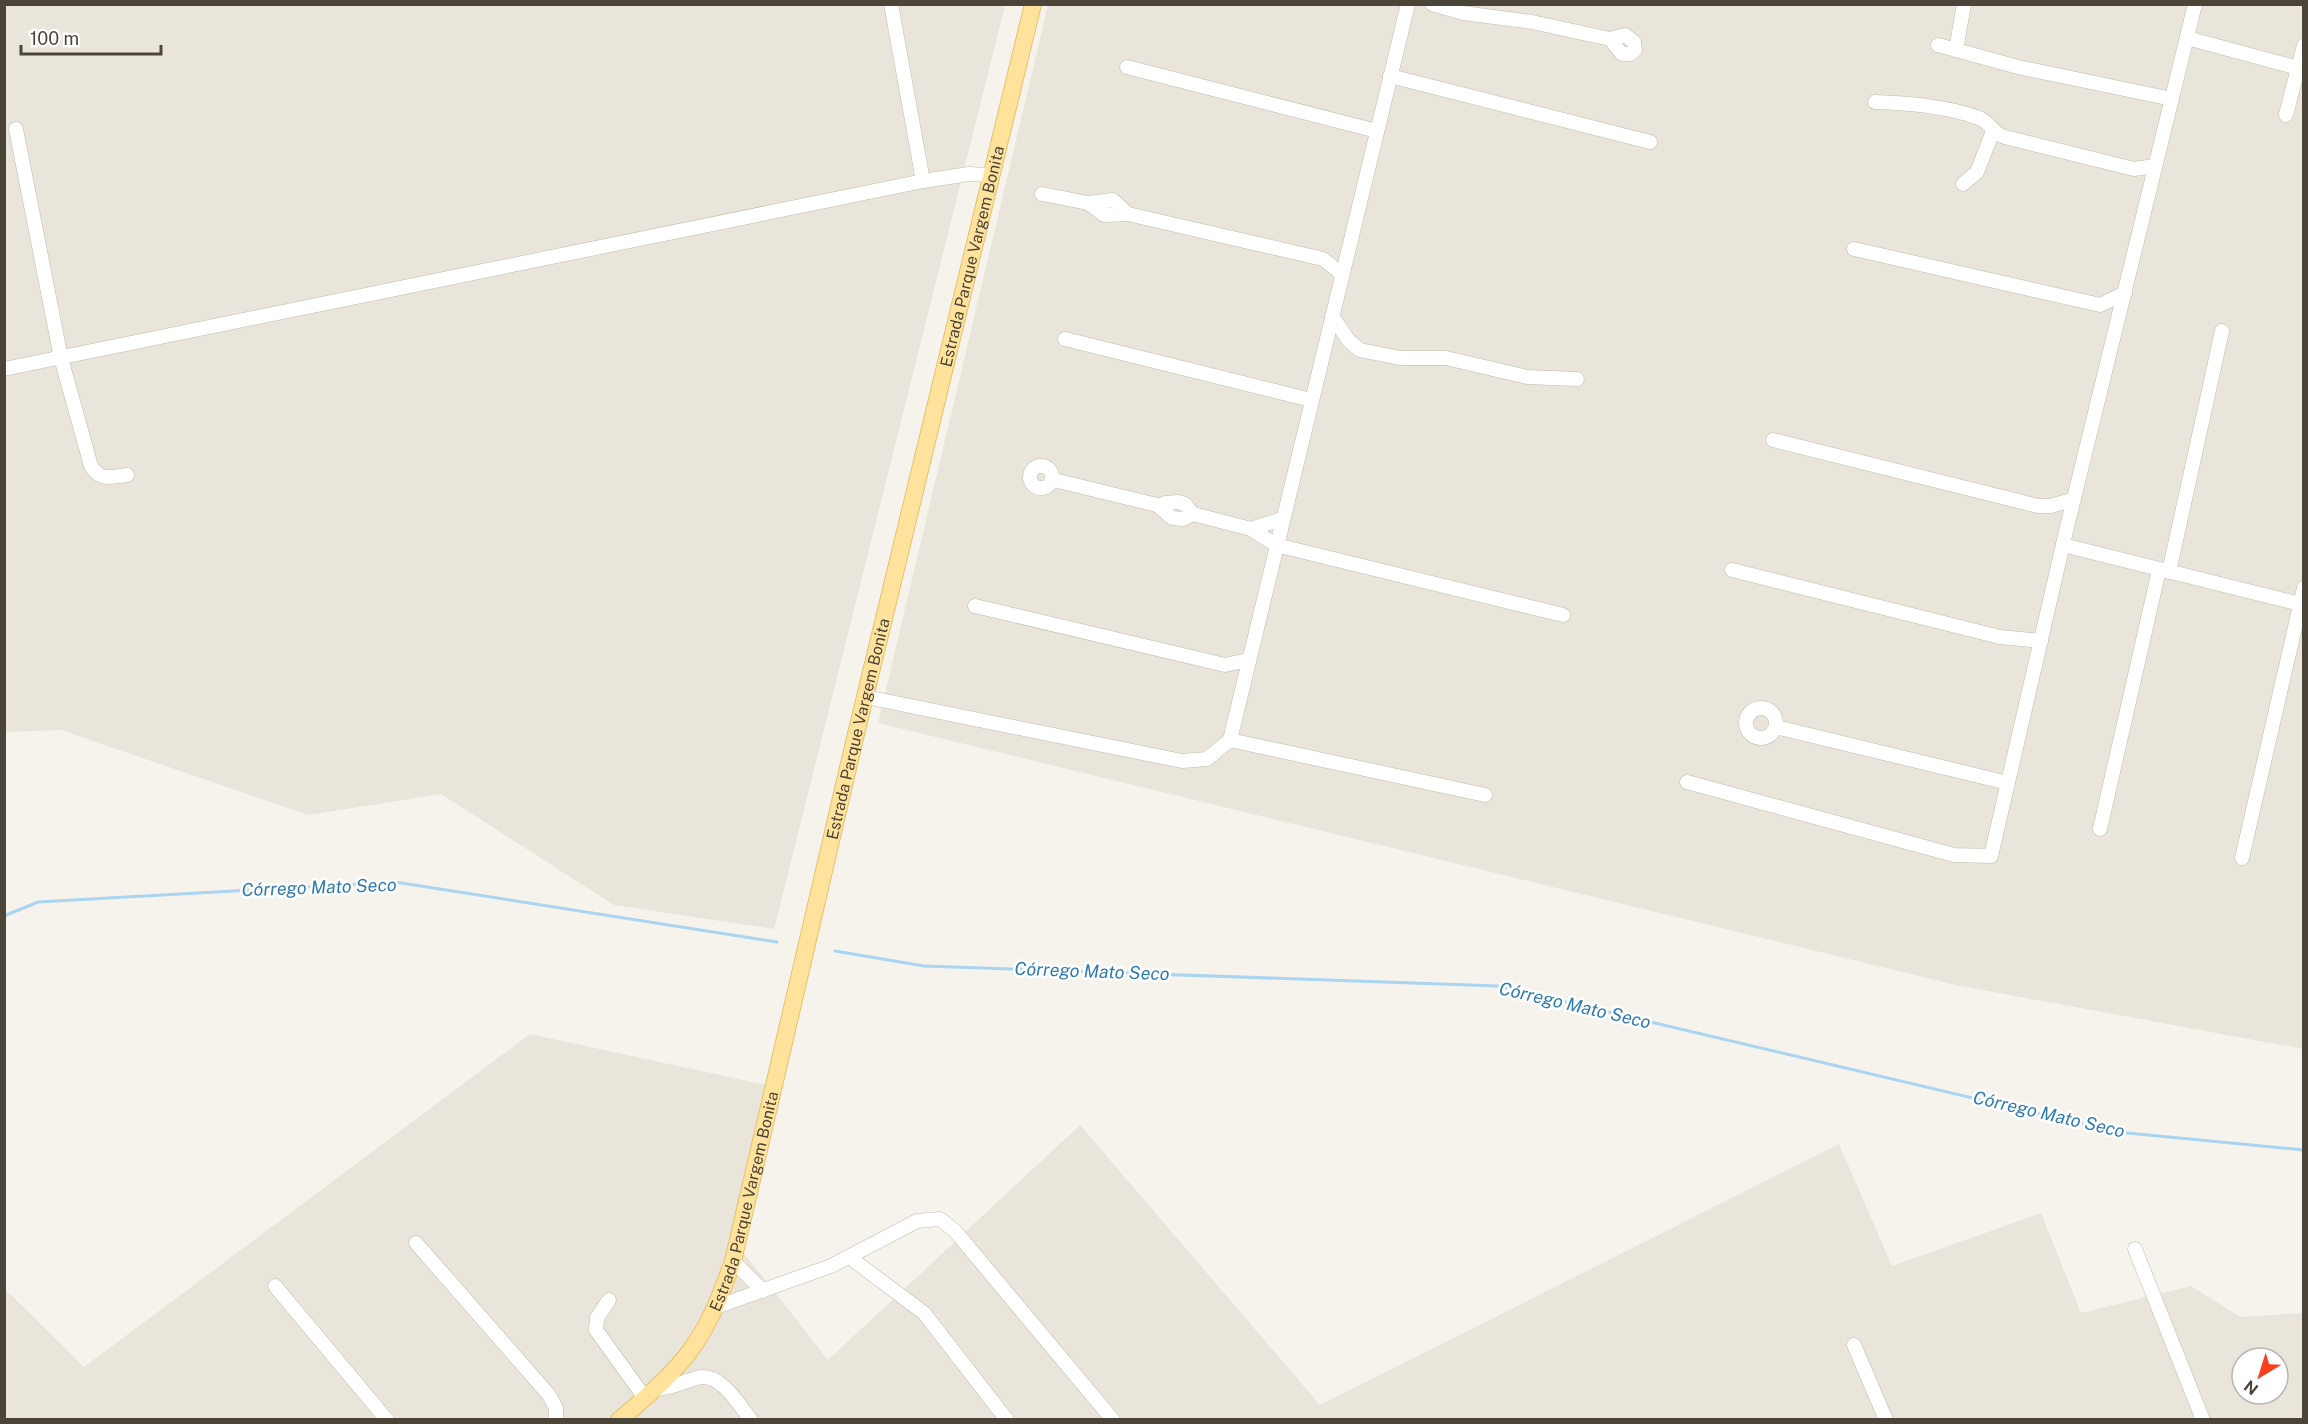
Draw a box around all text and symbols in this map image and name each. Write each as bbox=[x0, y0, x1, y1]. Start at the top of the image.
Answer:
scale bar bbox=[21, 18, 160, 56]
text: 100 m bbox=[30, 28, 79, 49]
street label: Estrada Parque Vargem Bonita bbox=[936, 144, 1008, 369]
street label: Estrada Parque Vargem Bonita bbox=[822, 616, 893, 841]
water label: Córrego Mato Seco bbox=[241, 874, 397, 900]
water label: Córrego Mato Seco bbox=[1014, 958, 1170, 984]
water label: Córrego Mato Seco bbox=[1497, 977, 1653, 1033]
water label: Córrego Mato Seco bbox=[1971, 1086, 2127, 1142]
street label: Estrada Parque Vargem Bonita bbox=[705, 1089, 782, 1314]
north arrow bbox=[2230, 1346, 2290, 1406]
text: N bbox=[2240, 1376, 2262, 1399]

